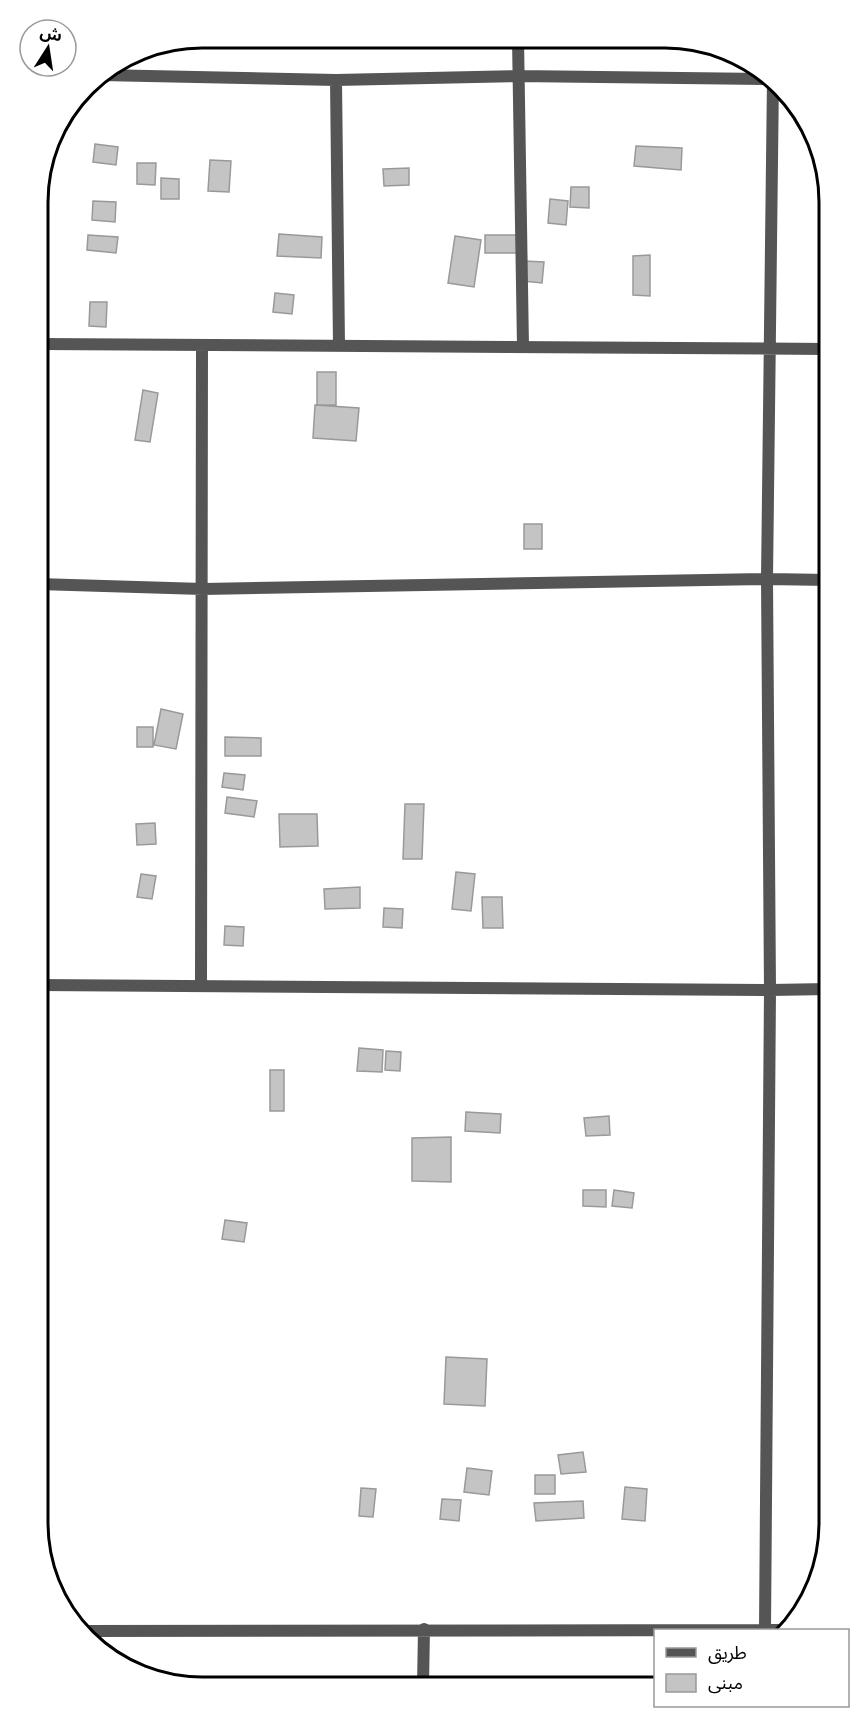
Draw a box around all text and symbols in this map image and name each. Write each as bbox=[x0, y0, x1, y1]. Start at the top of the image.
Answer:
north arrow bbox=[18, 18, 78, 78]
text: ش bbox=[38, 21, 64, 45]
legend bbox=[654, 1629, 849, 1707]
text: طريق bbox=[708, 1641, 747, 1664]
text: مبنى bbox=[708, 1671, 743, 1694]

